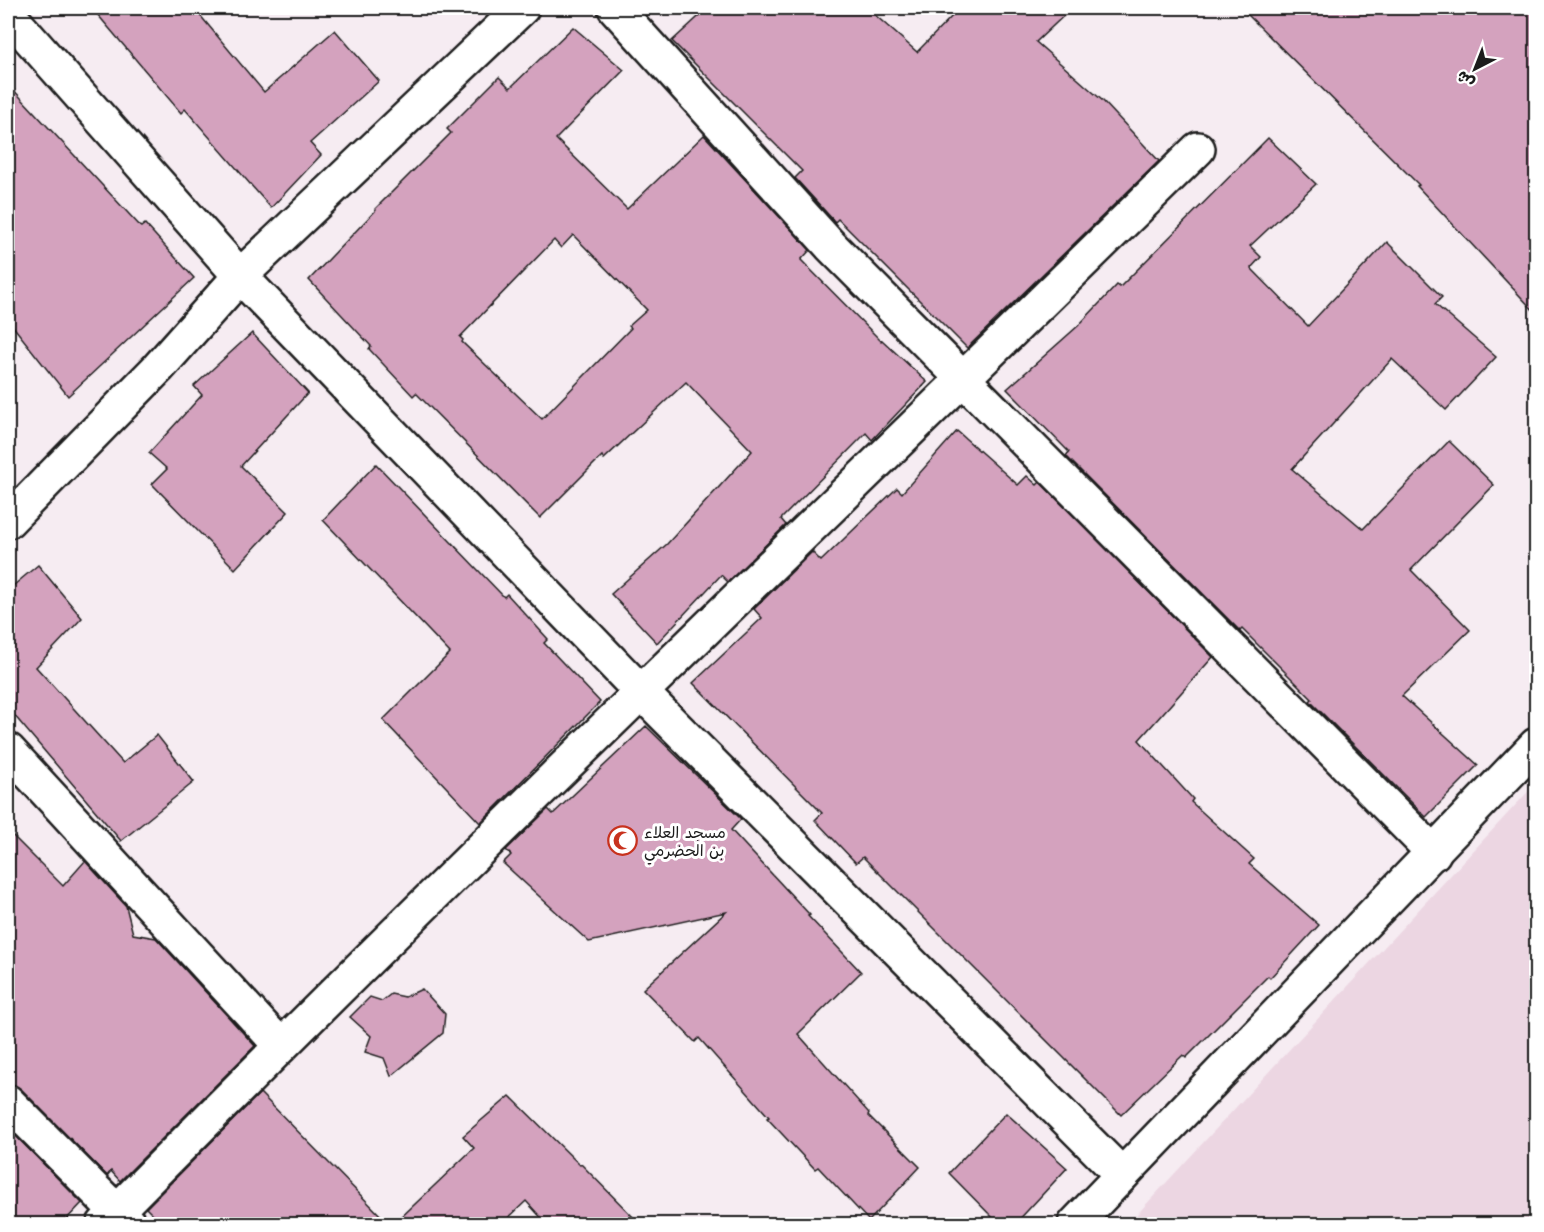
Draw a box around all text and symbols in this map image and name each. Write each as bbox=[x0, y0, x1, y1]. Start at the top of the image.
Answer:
north arrow bbox=[1445, 39, 1505, 99]
text: ش bbox=[1452, 66, 1479, 93]
place label: مسجد العلاء بن الحضرمي bbox=[644, 822, 726, 865]
mosque icon: مسجد العلاء بن الحضرمي bbox=[607, 825, 639, 857]

